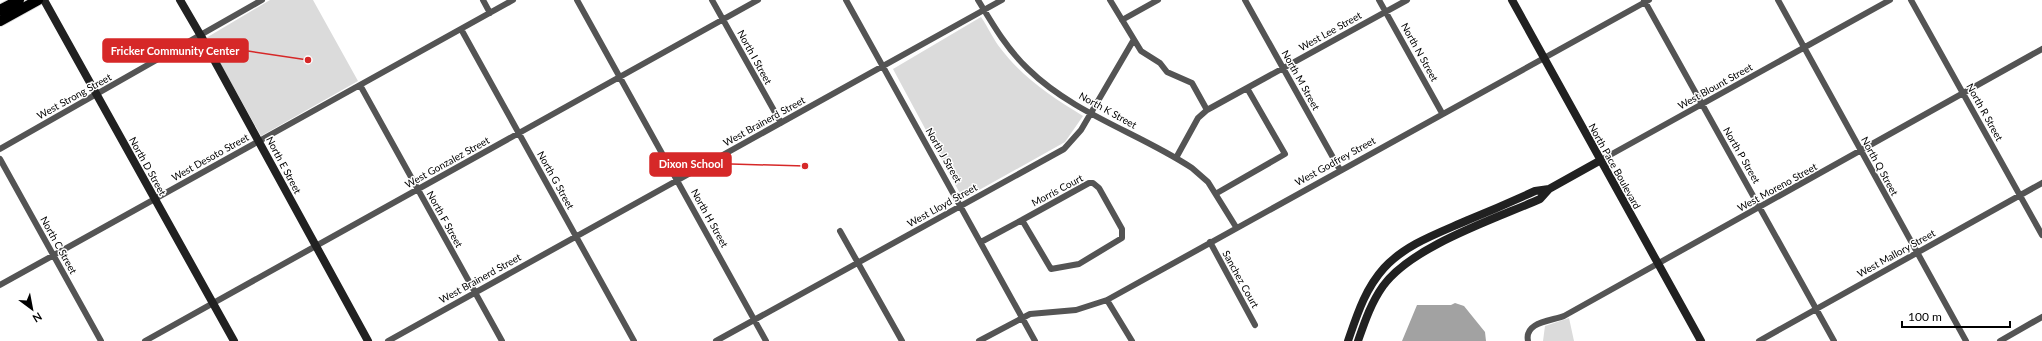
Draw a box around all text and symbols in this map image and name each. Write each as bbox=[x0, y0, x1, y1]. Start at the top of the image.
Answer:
street label: West Lee Street bbox=[1297, 9, 1364, 53]
street label: North N Street bbox=[1399, 21, 1441, 84]
street label: North I Street bbox=[735, 28, 775, 87]
callout: Fricker Community Center bbox=[103, 39, 248, 62]
text: Fricker Community Center bbox=[111, 44, 240, 57]
street label: North M Street bbox=[1280, 48, 1323, 112]
street label: West Blount Street bbox=[1676, 60, 1755, 111]
street label: West Strong Street bbox=[35, 70, 114, 121]
street label: North R Street bbox=[1964, 81, 2006, 143]
street label: North K Street bbox=[1077, 89, 1139, 131]
street label: West Brainerd Street bbox=[721, 93, 807, 148]
street label: North Pace Boulevard bbox=[1586, 121, 1644, 211]
street label: North J Street bbox=[923, 125, 965, 185]
street label: North P Street bbox=[1721, 125, 1763, 186]
street label: West Desoto Street bbox=[169, 131, 251, 183]
street label: North E Street bbox=[264, 134, 304, 196]
street label: West Gonzalez Street bbox=[403, 134, 492, 190]
street label: West Godfrey Street bbox=[1293, 134, 1378, 188]
street label: North Q Street bbox=[1859, 134, 1901, 198]
street label: North D Street bbox=[127, 135, 169, 198]
street label: North G Street bbox=[535, 149, 577, 212]
callout: Dixon School bbox=[650, 153, 731, 176]
text: Dixon School bbox=[659, 157, 724, 170]
street label: West Moreno Street bbox=[1735, 160, 1819, 214]
street label: Morris Court bbox=[1029, 171, 1085, 209]
street label: West Lloyd Street bbox=[905, 181, 979, 229]
street label: North H Street bbox=[689, 187, 731, 250]
street label: North F Street bbox=[425, 189, 466, 250]
street label: North C Street bbox=[38, 214, 80, 276]
street label: West Mallory Street bbox=[1855, 226, 1938, 279]
street label: Sanchez Court bbox=[1220, 248, 1262, 310]
street label: West Brainerd Street bbox=[437, 250, 523, 305]
north arrow bbox=[12, 289, 52, 329]
scale bar bbox=[1902, 303, 2010, 329]
text: 100 m bbox=[1908, 309, 1942, 324]
text: N bbox=[31, 310, 45, 326]

